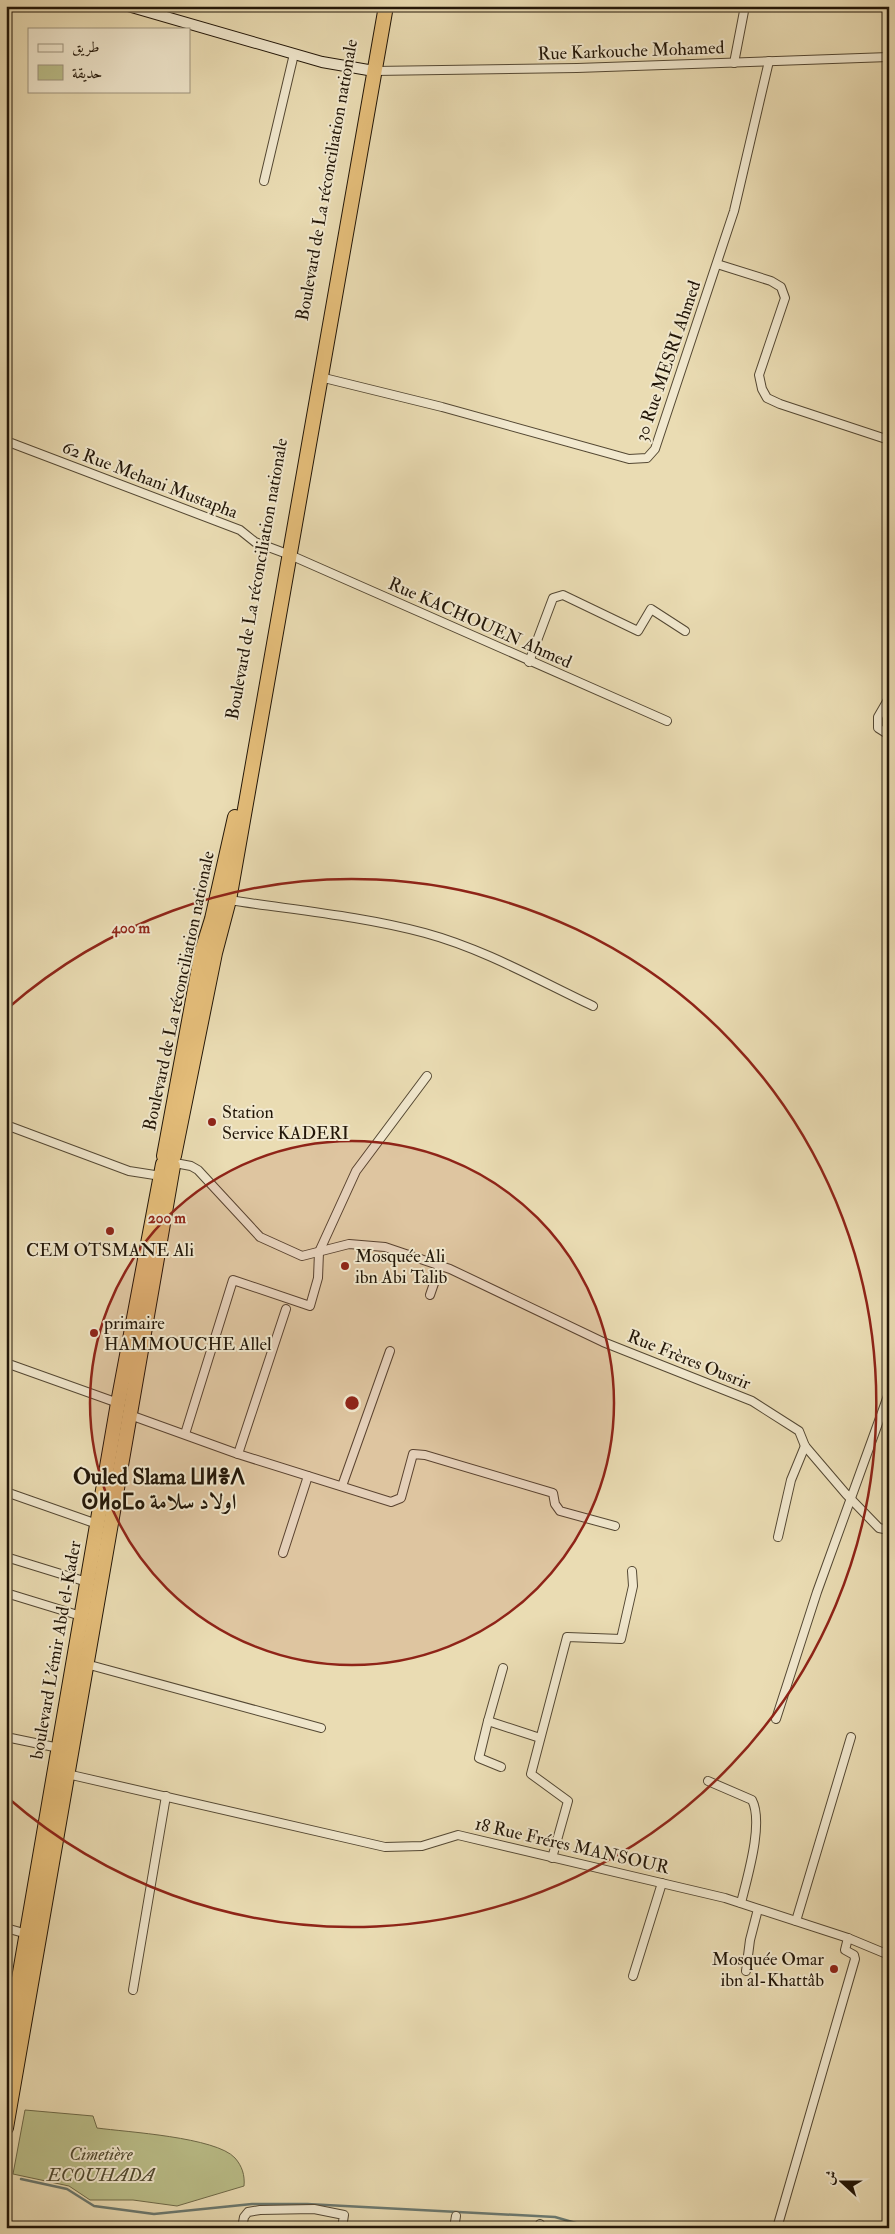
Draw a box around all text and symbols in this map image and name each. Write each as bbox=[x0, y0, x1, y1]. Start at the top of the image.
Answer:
legend bbox=[28, 28, 190, 92]
street label: Rue Karkouche Mohamed bbox=[537, 36, 725, 66]
street label: Boulevard de La réconciliation nationale bbox=[291, 37, 363, 323]
text: طريق bbox=[72, 38, 99, 57]
text: حديقة bbox=[72, 64, 102, 83]
street label: 30 Rue MESRI Ahmed bbox=[630, 277, 706, 445]
street label: 62 Rue Mehani Mustapha bbox=[59, 436, 242, 524]
street label: Boulevard de La réconciliation nationale bbox=[221, 436, 293, 722]
street label: Rue KACHOUEN Ahmed bbox=[385, 572, 575, 674]
street label: Boulevard de La réconciliation nationale bbox=[138, 848, 220, 1133]
text: 400 m bbox=[111, 919, 150, 938]
place label: Station Service KADERI bbox=[222, 1101, 349, 1145]
marker: Station Service KADERI bbox=[206, 1116, 218, 1128]
text: 200 m bbox=[148, 1209, 186, 1228]
marker: CEM OTSMANE Ali bbox=[104, 1225, 116, 1237]
place label: CEM OTSMANE Ali bbox=[26, 1239, 194, 1262]
place label: Mosquée Ali ibn Abi Talib bbox=[355, 1245, 447, 1289]
marker: Mosquée Ali ibn Abi Talib bbox=[339, 1260, 351, 1272]
place label: primaire HAMMOUCHE Allel bbox=[103, 1312, 272, 1356]
street label: Rue Frères Ousrir bbox=[624, 1325, 754, 1395]
marker: primaire HAMMOUCHE Allel bbox=[88, 1327, 100, 1339]
centre of rings bbox=[343, 1394, 361, 1412]
district label: Ouled Slama ⵡⵍⴻⴷ ⵙⵍⴰⵎⴰ اولاد سلامة bbox=[73, 1463, 245, 1516]
street label: boulevard L'émir Abd el-Kader bbox=[25, 1539, 87, 1761]
street label: 18 Rue Fréres MANSOUR bbox=[473, 1812, 672, 1880]
place label: Mosquée Omar ibn al-Khattâb bbox=[712, 1948, 824, 1992]
marker: Mosquée Omar ibn al-Khattâb bbox=[828, 1963, 840, 1975]
park label: Cimetière ECOUHADA bbox=[46, 2143, 156, 2187]
north arrow bbox=[818, 2156, 868, 2206]
text: ش bbox=[820, 2168, 841, 2187]

